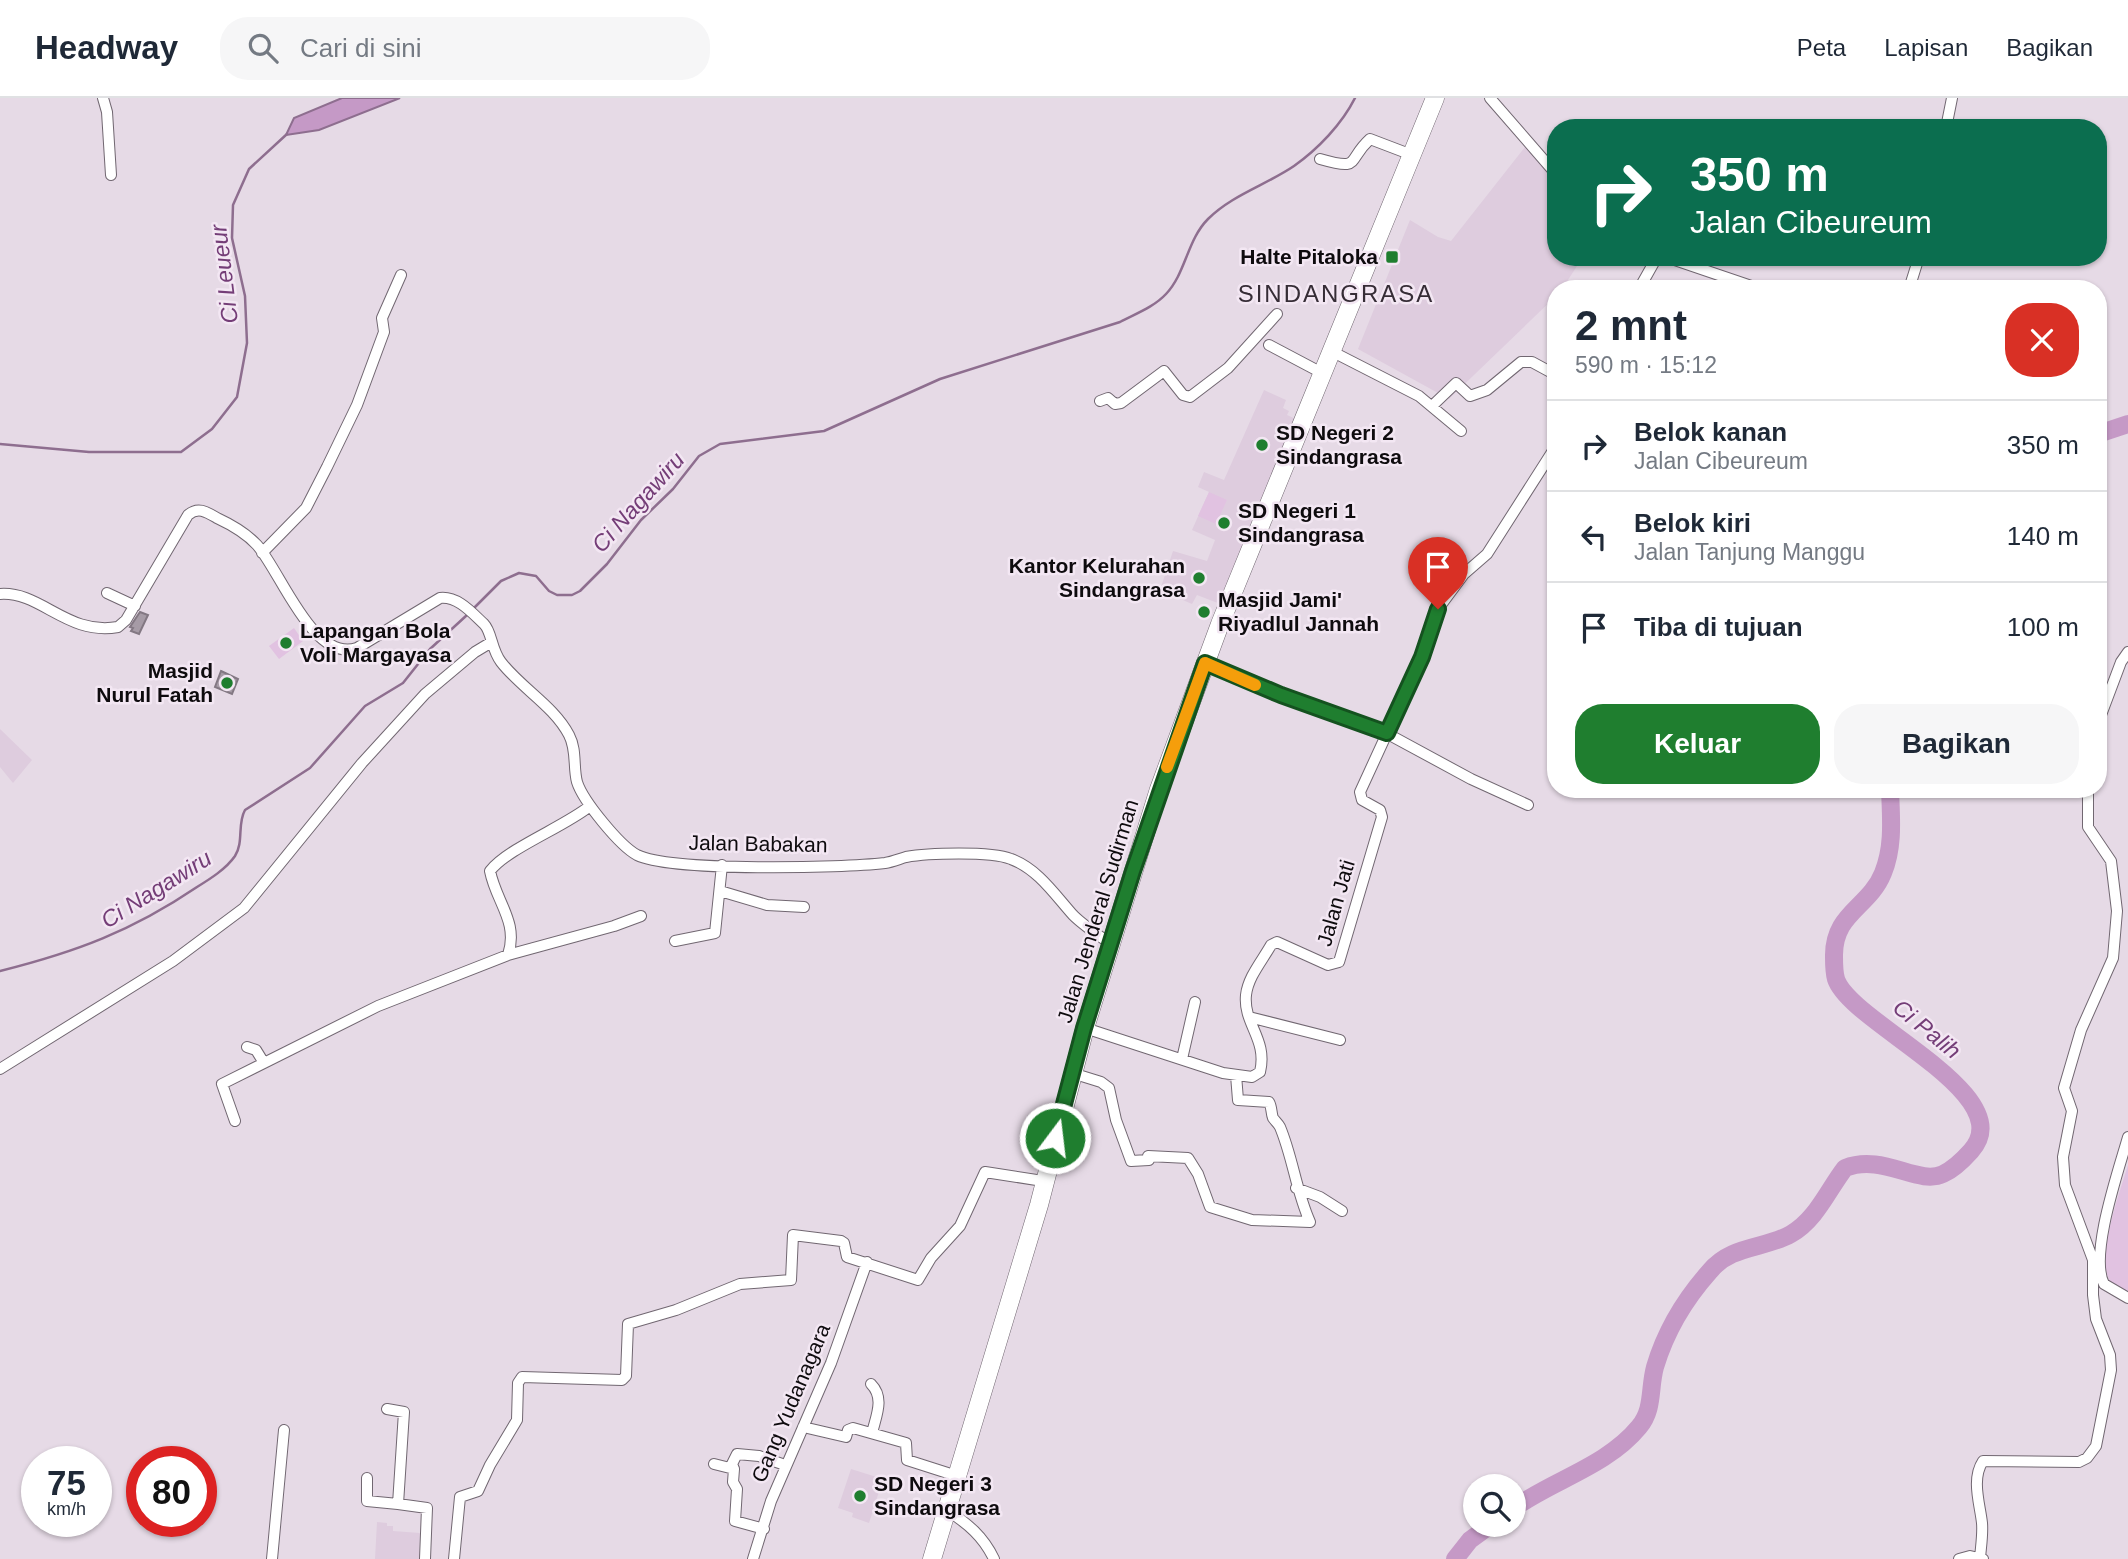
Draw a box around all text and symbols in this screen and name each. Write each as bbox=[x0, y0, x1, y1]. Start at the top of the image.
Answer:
search box bbox=[220, 17, 710, 80]
text: Headway bbox=[35, 29, 178, 66]
icon: search bbox=[244, 29, 282, 67]
text: Cari di sini bbox=[300, 33, 421, 63]
text: Peta bbox=[1797, 34, 1846, 61]
text: Lapisan bbox=[1884, 34, 1968, 61]
text: Bagikan bbox=[2006, 34, 2093, 61]
icon: right bbox=[1575, 147, 1666, 238]
text: 350 m bbox=[1690, 147, 1829, 201]
text: Jalan Cibeureum bbox=[1690, 204, 1932, 240]
water label: Ci Leueur bbox=[205, 222, 243, 325]
place label: Halte Pitaloka bbox=[1240, 245, 1378, 268]
marker: Halte Pitaloka bbox=[1384, 249, 1400, 265]
district label: SINDANGRASA bbox=[1238, 280, 1434, 307]
text: 2 mnt bbox=[1575, 302, 1687, 349]
button: close bbox=[2005, 303, 2079, 377]
text: 590 m · 15:12 bbox=[1575, 352, 1717, 378]
text: Belok kanan bbox=[1634, 417, 1787, 447]
place label: SD Negeri 2 Sindangrasa bbox=[1276, 421, 1402, 468]
icon: right bbox=[1575, 427, 1613, 465]
text: 350 m bbox=[2007, 430, 2079, 460]
marker: SD Negeri 2 Sindangrasa bbox=[1254, 437, 1270, 453]
water label: Ci Nagawiru bbox=[586, 447, 690, 557]
text: Jalan Cibeureum bbox=[1634, 448, 1808, 474]
place label: SD Negeri 1 Sindangrasa bbox=[1238, 499, 1364, 546]
text: Belok kiri bbox=[1634, 508, 1751, 538]
marker: SD Negeri 1 Sindangrasa bbox=[1216, 515, 1232, 531]
icon: left bbox=[1575, 518, 1613, 556]
text: 140 m bbox=[2007, 521, 2079, 551]
pin bbox=[1408, 537, 1468, 609]
text: Jalan Tanjung Manggu bbox=[1634, 539, 1865, 565]
icon: arrive bbox=[1419, 548, 1457, 586]
place label: Kantor Kelurahan Sindangrasa bbox=[1009, 554, 1185, 601]
marker: Kantor Kelurahan Sindangrasa bbox=[1191, 570, 1207, 586]
place label: Masjid Jami' Riyadlul Jannah bbox=[1218, 588, 1379, 635]
marker: Masjid Jami' Riyadlul Jannah bbox=[1196, 604, 1212, 620]
icon: arrive bbox=[1575, 609, 1613, 647]
text: Tiba di tujuan bbox=[1634, 612, 1803, 642]
text: 100 m bbox=[2007, 612, 2079, 642]
place label: Lapangan Bola Voli Margayasa bbox=[300, 619, 452, 666]
marker: Lapangan Bola Voli Margayasa bbox=[278, 635, 294, 651]
place label: Masjid Nurul Fatah bbox=[96, 659, 213, 706]
marker: Masjid Nurul Fatah bbox=[219, 675, 235, 691]
button: Keluar bbox=[1575, 704, 1820, 784]
button: Bagikan bbox=[1834, 704, 2079, 784]
street label: Jalan Jenderal Sudirman bbox=[1053, 796, 1142, 1025]
street label: Jalan Babakan bbox=[688, 831, 828, 856]
water label: Ci Nagawiru bbox=[96, 845, 216, 933]
street label: Jalan Jati bbox=[1312, 857, 1359, 949]
water label: Ci Palih bbox=[1888, 994, 1966, 1064]
position arrow bbox=[1018, 1101, 1092, 1175]
street label: Gang Yudanagara bbox=[747, 1320, 834, 1486]
speed limit sign: 80 bbox=[126, 1446, 217, 1537]
text: 75 bbox=[47, 1463, 86, 1502]
place label: SD Negeri 3 Sindangrasa bbox=[874, 1472, 1000, 1519]
map controls bbox=[1463, 1474, 1526, 1537]
button: search bbox=[1463, 1474, 1526, 1537]
marker: SD Negeri 3 Sindangrasa bbox=[852, 1488, 868, 1504]
text: km/h bbox=[47, 1499, 86, 1519]

